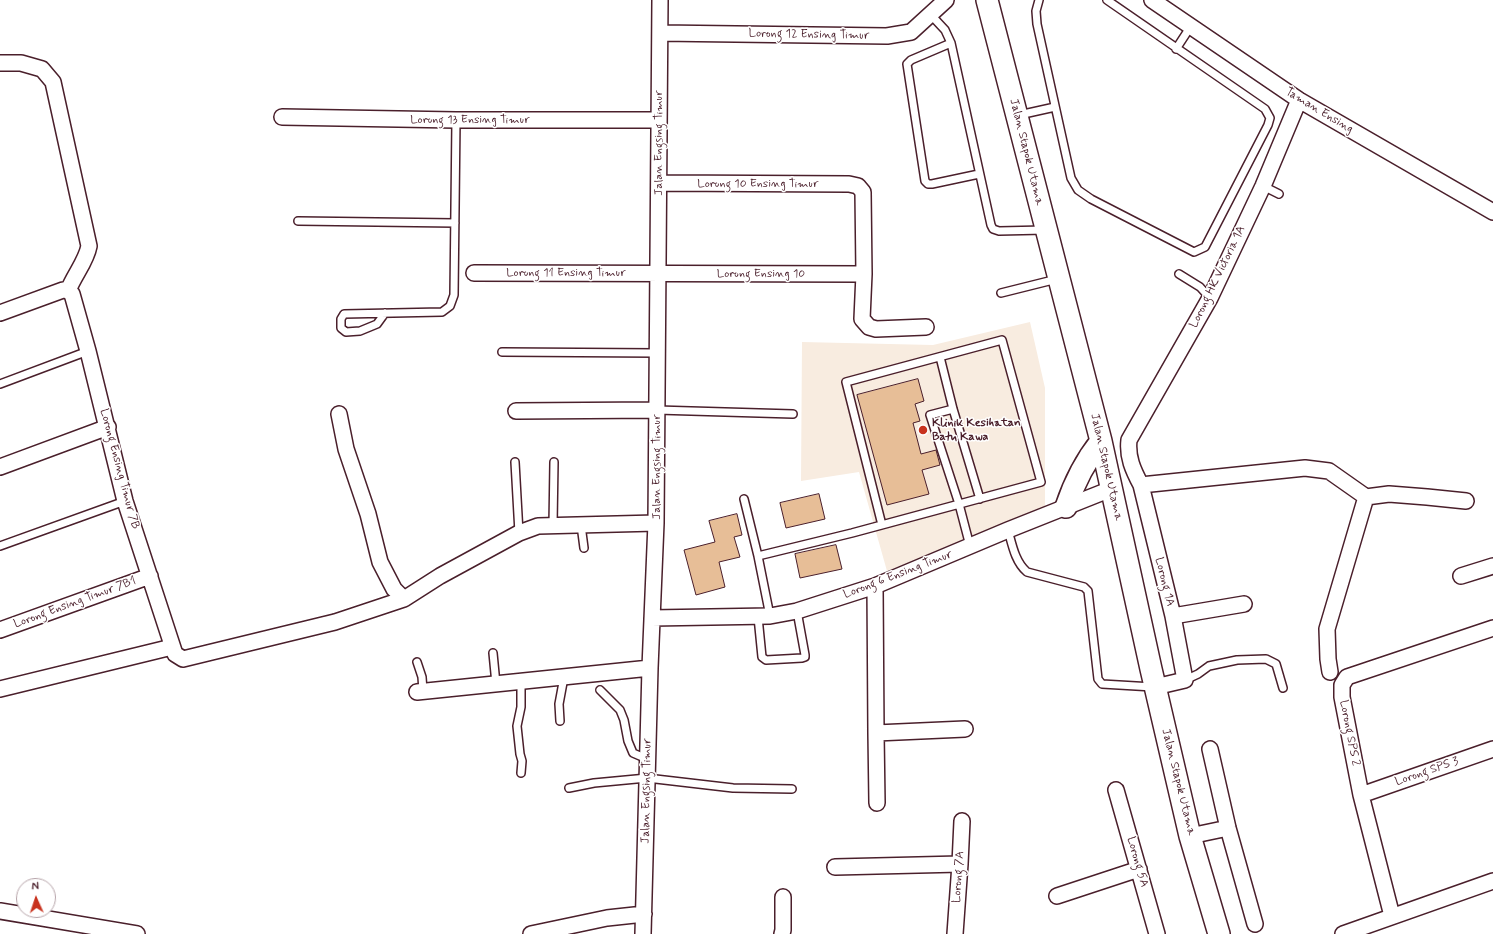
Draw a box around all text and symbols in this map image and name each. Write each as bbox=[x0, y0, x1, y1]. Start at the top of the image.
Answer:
street label: Lorong 12 Ensing Timur bbox=[748, 27, 870, 43]
street label: Taman Ensing bbox=[1282, 85, 1356, 137]
street label: Jalan Engsing Timur bbox=[652, 90, 666, 196]
street label: Jalan Stapok Utama bbox=[1006, 97, 1046, 207]
street label: Lorong 13 Ensing Timur bbox=[410, 113, 530, 127]
street label: Lorong 10 Ensing Timur bbox=[697, 177, 819, 191]
street label: Lorong HK Victoria 1A bbox=[1187, 224, 1249, 330]
street label: Lorong 11 Ensing Timur bbox=[506, 266, 626, 280]
street label: Lorong Ensing 10 bbox=[717, 267, 805, 281]
street label: Lorong Ensing Timur 7B bbox=[96, 407, 142, 531]
street label: Jalan Stapok Utama bbox=[1087, 412, 1125, 522]
street label: Jalan Engsing Timur bbox=[650, 414, 664, 520]
place label: Klinik Kesihatan Batu Kawa bbox=[932, 416, 1021, 444]
marker: Klinik Kesihatan Batu Kawa bbox=[917, 424, 929, 436]
street label: Lorong 6 Ensing Timur bbox=[842, 548, 954, 602]
street label: Lorong 1A bbox=[1151, 556, 1177, 608]
street label: Lorong Ensing Timur 7B1 bbox=[12, 574, 138, 632]
street label: Lorong SPS 2 bbox=[1336, 699, 1362, 767]
street label: Jalan Stapok Utama bbox=[1158, 727, 1198, 837]
street label: Jalan Engsing Timur bbox=[639, 738, 655, 844]
street label: Lorong SPS 3 bbox=[1393, 754, 1461, 790]
street label: Lorong 5A bbox=[1123, 835, 1151, 889]
street label: Lorong 7A bbox=[950, 850, 968, 904]
north arrow bbox=[16, 878, 56, 918]
text: N bbox=[31, 880, 39, 894]

